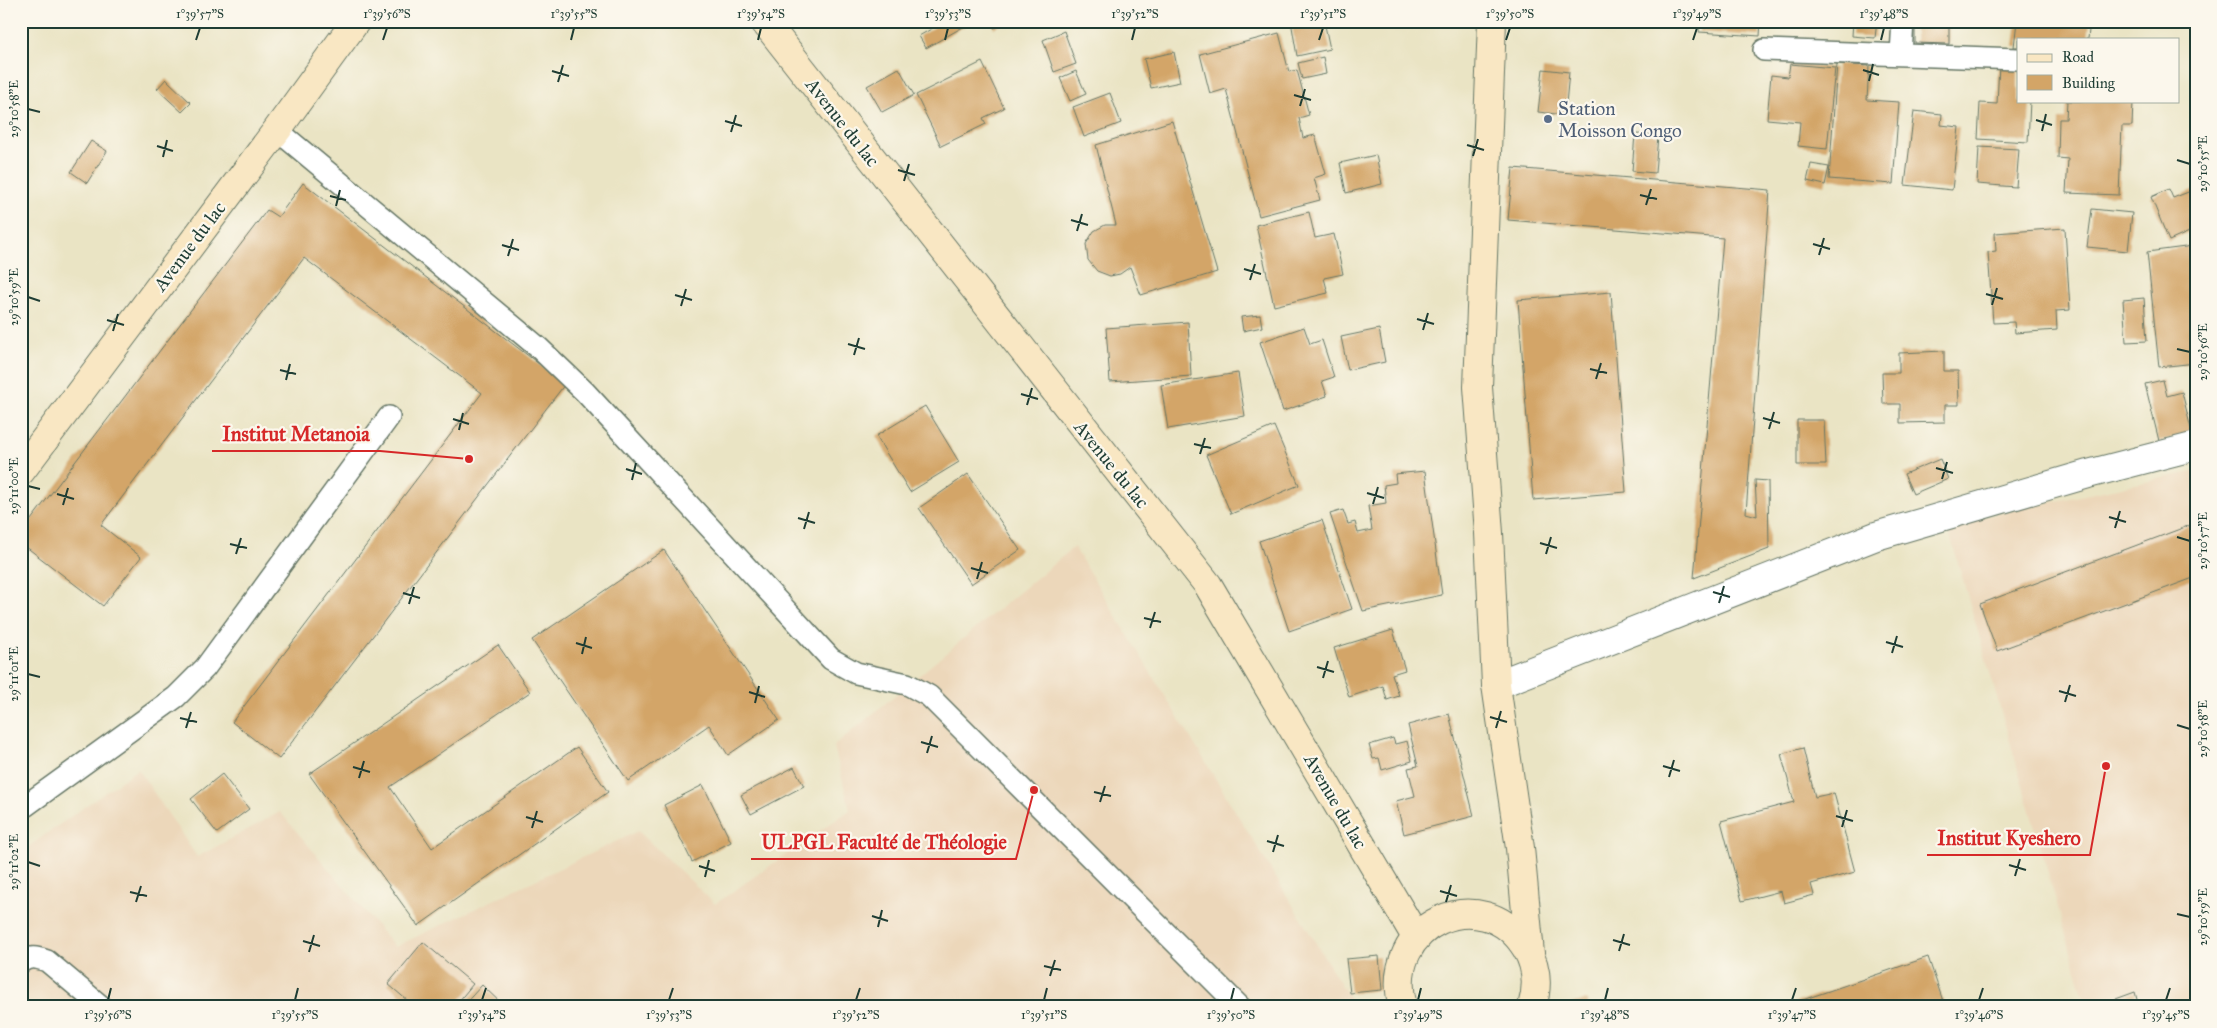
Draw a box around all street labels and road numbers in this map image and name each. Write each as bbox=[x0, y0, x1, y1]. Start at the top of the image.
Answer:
street label: Avenue du lac bbox=[800, 73, 884, 171]
street label: Avenue du lac bbox=[148, 197, 231, 296]
street label: Avenue du lac bbox=[1069, 415, 1154, 513]
street label: Avenue du lac bbox=[1299, 749, 1372, 853]

